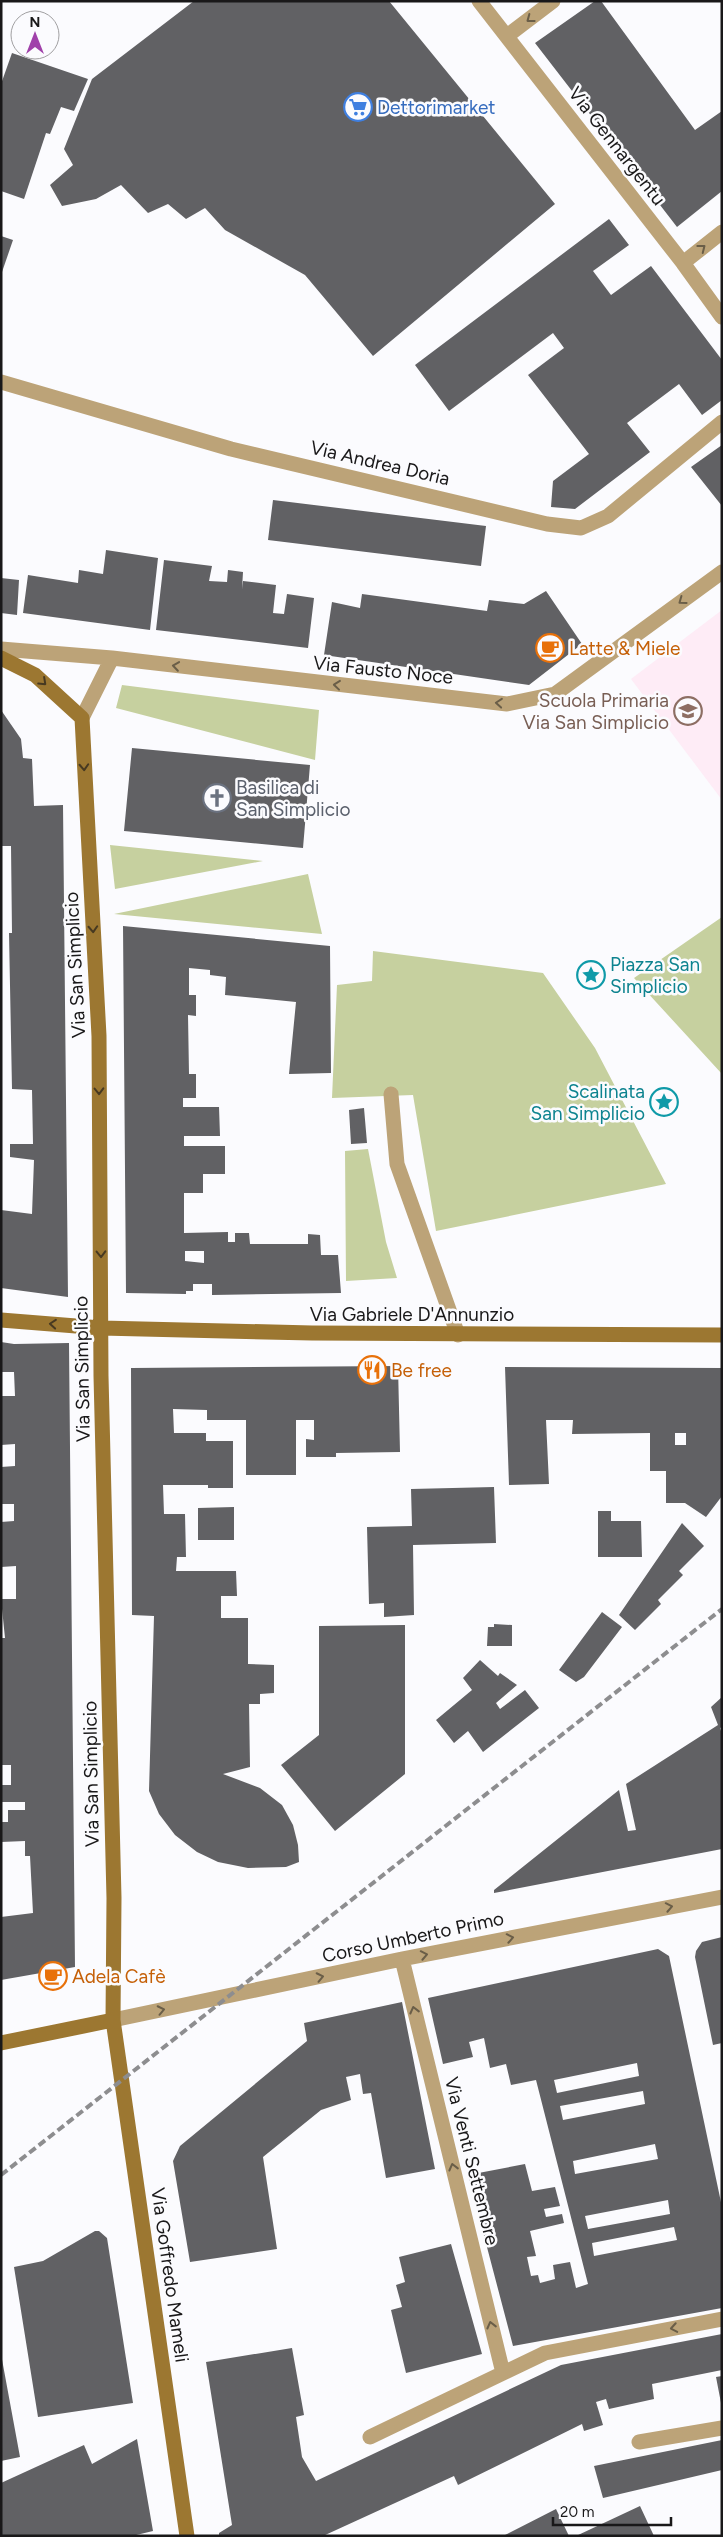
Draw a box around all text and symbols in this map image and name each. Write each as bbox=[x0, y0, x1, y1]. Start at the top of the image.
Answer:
north arrow bbox=[10, 10, 60, 60]
one-way arrow bbox=[527, 13, 536, 21]
text: N bbox=[30, 14, 40, 31]
street label: Via Gennargentu bbox=[564, 82, 670, 210]
supermarket icon: Dettorimarket bbox=[343, 92, 373, 122]
place label: Dettorimarket bbox=[377, 96, 495, 119]
one-way arrow bbox=[696, 245, 705, 253]
street label: Via Andrea Doria bbox=[308, 436, 452, 490]
one-way arrow bbox=[678, 595, 688, 604]
cafe icon: Latte & Miele bbox=[535, 633, 565, 663]
place label: Latte & Miele bbox=[569, 637, 680, 660]
street label: Via Fausto Noce bbox=[312, 651, 454, 689]
one-way arrow bbox=[172, 662, 180, 672]
one-way arrow bbox=[37, 677, 46, 686]
one-way arrow bbox=[333, 680, 341, 691]
place label: Scuola Primaria Via San Simplicio bbox=[523, 689, 669, 734]
school or university icon: Scuola Primaria Via San Simplicio bbox=[673, 696, 703, 726]
one-way arrow bbox=[494, 698, 502, 709]
one-way arrow bbox=[79, 763, 90, 771]
place label: Basilica di San Simplicio bbox=[236, 776, 350, 821]
church icon: Basilica di San Simplicio bbox=[202, 783, 232, 813]
street label: Via San Simplicio bbox=[60, 891, 90, 1039]
one-way arrow bbox=[87, 925, 98, 933]
place label: Piazza San Simplicio bbox=[610, 953, 700, 998]
place icon: Piazza San Simplicio bbox=[576, 960, 606, 990]
place label: Scalinata San Simplicio bbox=[531, 1080, 645, 1125]
place icon: Scalinata San Simplicio bbox=[649, 1087, 679, 1117]
one-way arrow bbox=[94, 1088, 104, 1096]
one-way arrow bbox=[95, 1250, 106, 1258]
street label: Via San Simplicio bbox=[69, 1296, 95, 1442]
street label: Via Gabriele D'Annunzio bbox=[310, 1303, 514, 1326]
one-way arrow bbox=[49, 1319, 57, 1330]
restaurant icon: Be free bbox=[357, 1355, 387, 1385]
place label: Be free bbox=[391, 1359, 452, 1382]
street label: Via San Simplicio bbox=[78, 1701, 104, 1847]
one-way arrow bbox=[665, 1902, 674, 1913]
street label: Corso Umberto Primo bbox=[320, 1907, 506, 1967]
one-way arrow bbox=[505, 1933, 514, 1944]
one-way arrow bbox=[420, 1950, 429, 1960]
cafe icon: Adela Cafè bbox=[38, 1961, 68, 1991]
place label: Adela Cafè bbox=[72, 1965, 166, 1988]
one-way arrow bbox=[316, 1972, 325, 1982]
one-way arrow bbox=[157, 2005, 166, 2016]
one-way arrow bbox=[409, 2005, 420, 2014]
street label: Via Venti Settembre bbox=[440, 2075, 504, 2247]
one-way arrow bbox=[448, 2163, 459, 2172]
street label: Via Goffredo Mameli bbox=[146, 2186, 194, 2364]
one-way arrow bbox=[487, 2322, 497, 2330]
one-way arrow bbox=[669, 2322, 678, 2333]
scale bar bbox=[553, 2494, 670, 2526]
text: 20 m bbox=[560, 2503, 594, 2521]

